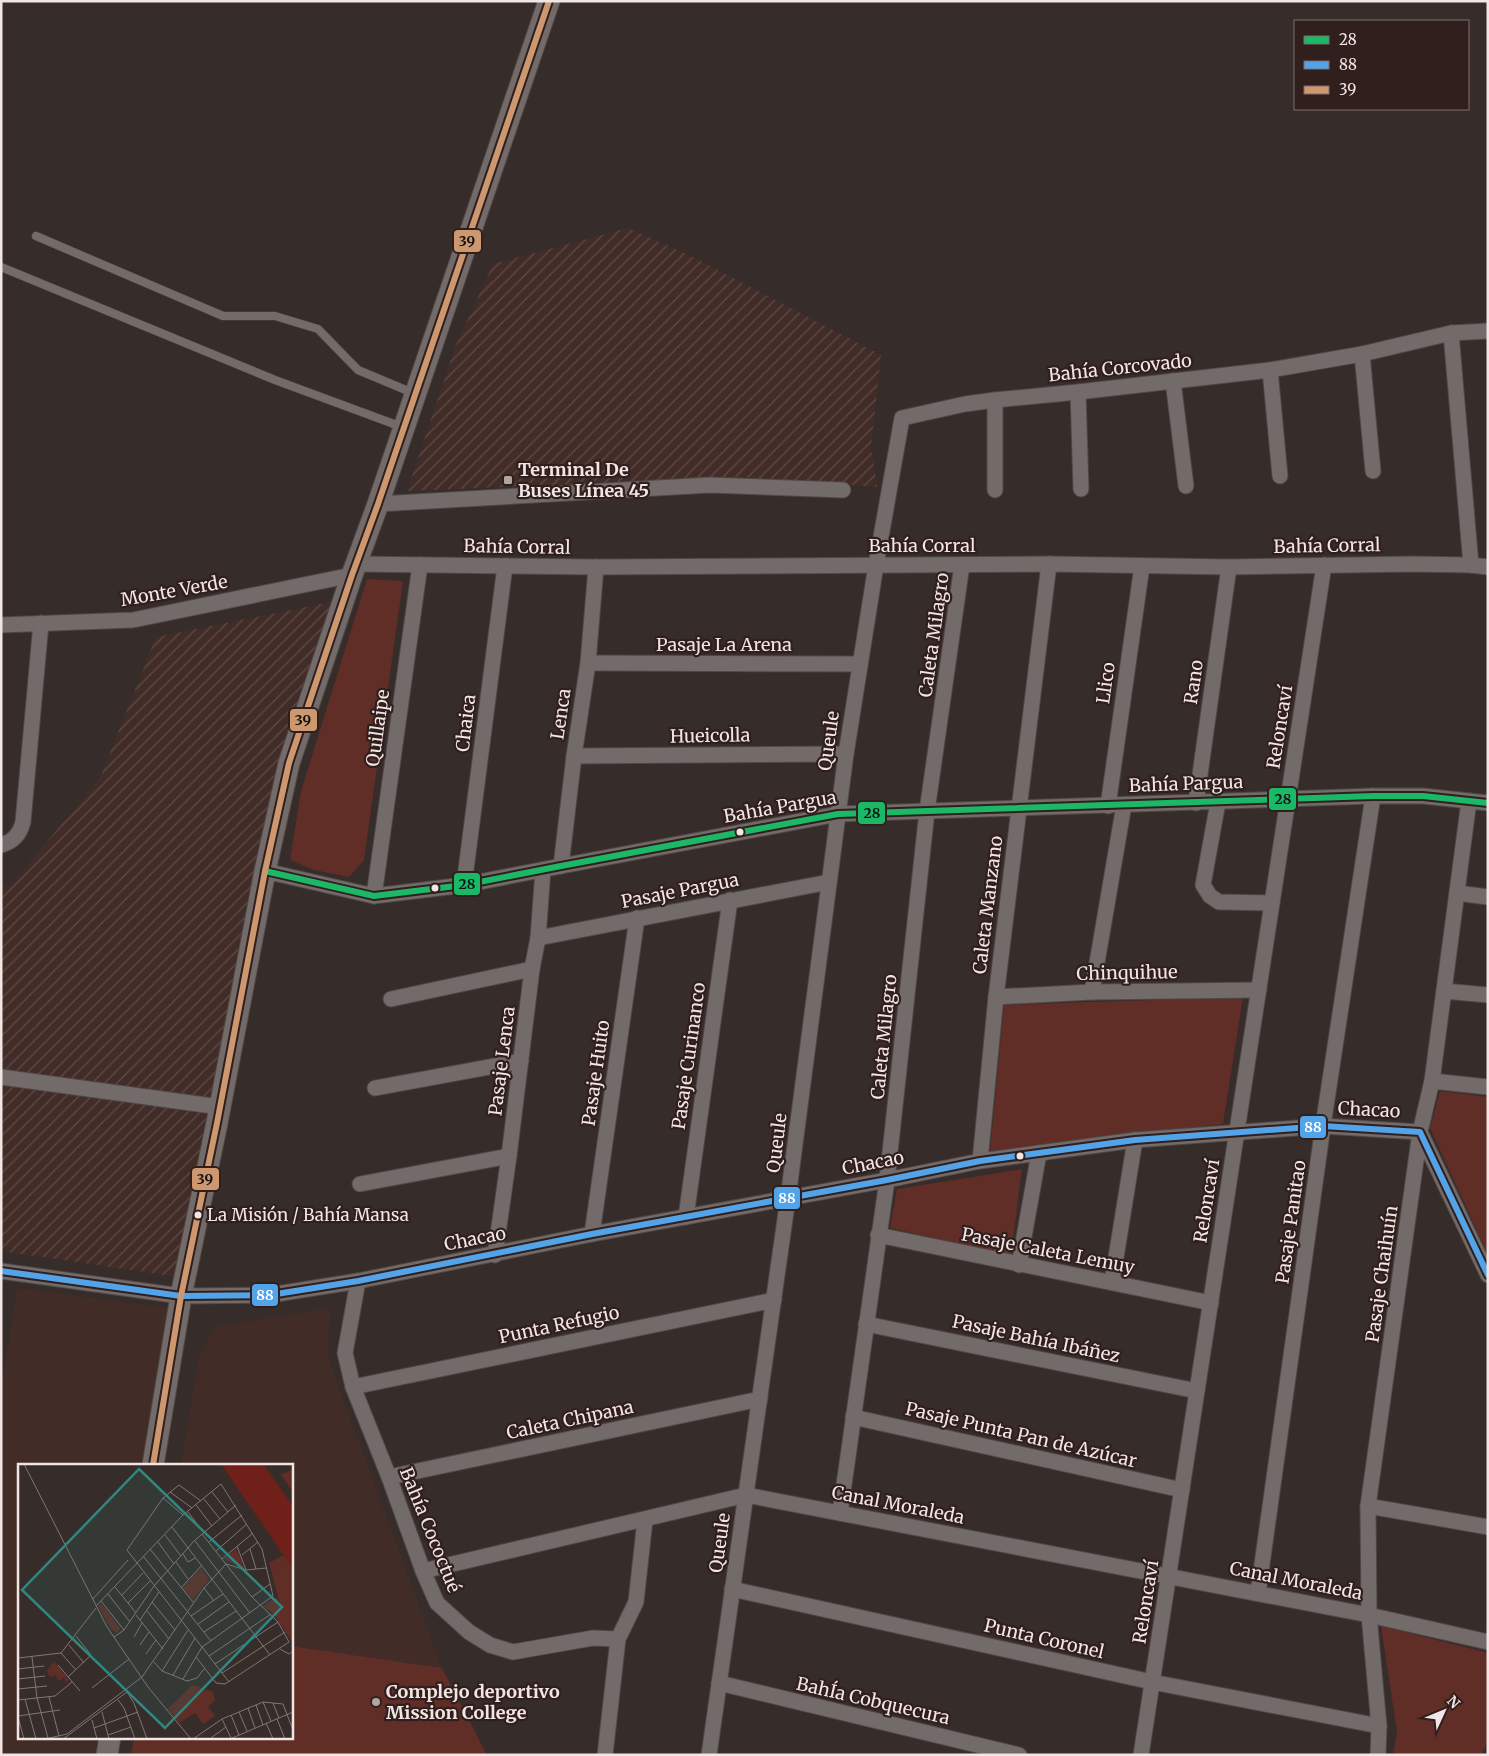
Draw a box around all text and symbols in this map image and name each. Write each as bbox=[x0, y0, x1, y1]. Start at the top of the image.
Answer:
legend bbox=[1294, 20, 1469, 110]
text: 28 bbox=[1339, 30, 1357, 49]
text: 88 bbox=[1339, 55, 1357, 74]
text: 39 bbox=[1339, 80, 1356, 99]
line badge: 39 bbox=[453, 229, 482, 253]
text: 39 bbox=[459, 232, 475, 250]
street label: Bahía Corcovado bbox=[1047, 349, 1193, 386]
place label: Terminal De Buses Línea 45 bbox=[518, 458, 649, 502]
marker: Terminal De Buses Línea 45 bbox=[502, 474, 514, 486]
street label: Bahía Corral bbox=[1273, 533, 1381, 558]
street label: Bahía Corral bbox=[463, 534, 571, 559]
street label: Bahía Corral bbox=[868, 534, 976, 557]
street label: Monte Verde bbox=[119, 570, 229, 611]
street label: Caleta Milagro bbox=[913, 571, 954, 699]
street label: Pasaje La Arena bbox=[656, 633, 792, 656]
street label: Rano bbox=[1179, 658, 1208, 706]
street label: Llico bbox=[1091, 661, 1120, 705]
street label: Reloncaví bbox=[1262, 682, 1298, 770]
street label: Lenca bbox=[546, 687, 576, 741]
street label: Quillaipe bbox=[361, 688, 394, 768]
street label: Chaica bbox=[451, 693, 480, 753]
line badge: 39 bbox=[289, 708, 318, 732]
street label: Queule bbox=[813, 710, 844, 772]
text: 39 bbox=[295, 711, 311, 729]
street label: Hueicolla bbox=[670, 723, 751, 748]
street label: Bahía Pargua bbox=[1128, 770, 1244, 797]
street label: Bahía Pargua bbox=[722, 785, 839, 828]
line badge: 28 bbox=[1268, 787, 1297, 811]
text: 28 bbox=[1275, 790, 1292, 808]
line badge: 28 bbox=[857, 801, 886, 825]
text: 28 bbox=[864, 804, 881, 822]
unlabelled marker bbox=[735, 827, 745, 837]
street label: Caleta Manzano bbox=[968, 834, 1007, 975]
street label: Pasaje Pargua bbox=[619, 868, 741, 913]
line badge: 28 bbox=[453, 872, 481, 896]
text: 28 bbox=[459, 875, 476, 893]
unlabelled marker bbox=[430, 883, 440, 893]
street label: Chinquihue bbox=[1076, 960, 1178, 985]
street label: Caleta Milagro bbox=[865, 973, 902, 1101]
street label: Pasaje Curinanco bbox=[667, 981, 710, 1131]
street label: Pasaje Lenca bbox=[483, 1005, 520, 1117]
street label: Pasaje Huito bbox=[577, 1018, 614, 1127]
street label: Chacao bbox=[1337, 1096, 1401, 1123]
street label: Queule bbox=[761, 1112, 792, 1174]
line badge: 88 bbox=[1299, 1115, 1327, 1139]
text: 88 bbox=[1304, 1118, 1322, 1136]
street label: Chacao bbox=[840, 1145, 906, 1180]
unlabelled marker bbox=[1015, 1151, 1025, 1161]
street label: Reloncaví bbox=[1189, 1156, 1225, 1244]
street label: Pasaje Panitao bbox=[1270, 1159, 1311, 1285]
line badge: 39 bbox=[191, 1167, 220, 1191]
text: 39 bbox=[197, 1170, 213, 1188]
line badge: 88 bbox=[773, 1186, 801, 1210]
text: 88 bbox=[778, 1189, 796, 1207]
place label: La Misión / Bahía Mansa bbox=[207, 1204, 409, 1226]
street label: Pasaje Chaihuín bbox=[1360, 1204, 1403, 1344]
marker: La Misión / Bahía Mansa bbox=[193, 1210, 203, 1220]
street label: Chacao bbox=[442, 1221, 508, 1256]
street label: Pasaje Caleta Lemuy bbox=[959, 1222, 1137, 1279]
line badge: 88 bbox=[251, 1283, 279, 1307]
text: 88 bbox=[256, 1286, 274, 1304]
street label: Punta Refugio bbox=[497, 1301, 621, 1348]
street label: Pasaje Bahía Ibáñez bbox=[950, 1309, 1122, 1368]
street label: Caleta Chipana bbox=[504, 1395, 636, 1444]
street label: Pasaje Punta Pan de Azúcar bbox=[903, 1397, 1139, 1472]
inset map bbox=[18, 1464, 292, 1738]
street label: Bahía Cococtué bbox=[395, 1464, 466, 1596]
street label: Canal Moraleda bbox=[830, 1480, 967, 1529]
street label: Queule bbox=[704, 1512, 735, 1574]
street label: Canal Moraleda bbox=[1228, 1556, 1365, 1605]
street label: Reloncaví bbox=[1128, 1557, 1164, 1645]
street label: Punta Coronel bbox=[982, 1614, 1107, 1664]
street label: BahÍa Cobquecura bbox=[794, 1672, 952, 1729]
place label: Complejo deportivo Mission College bbox=[386, 1680, 560, 1724]
north arrow bbox=[1419, 1686, 1469, 1736]
text: N bbox=[1443, 1692, 1464, 1712]
marker: Complejo deportivo Mission College bbox=[370, 1696, 382, 1708]

